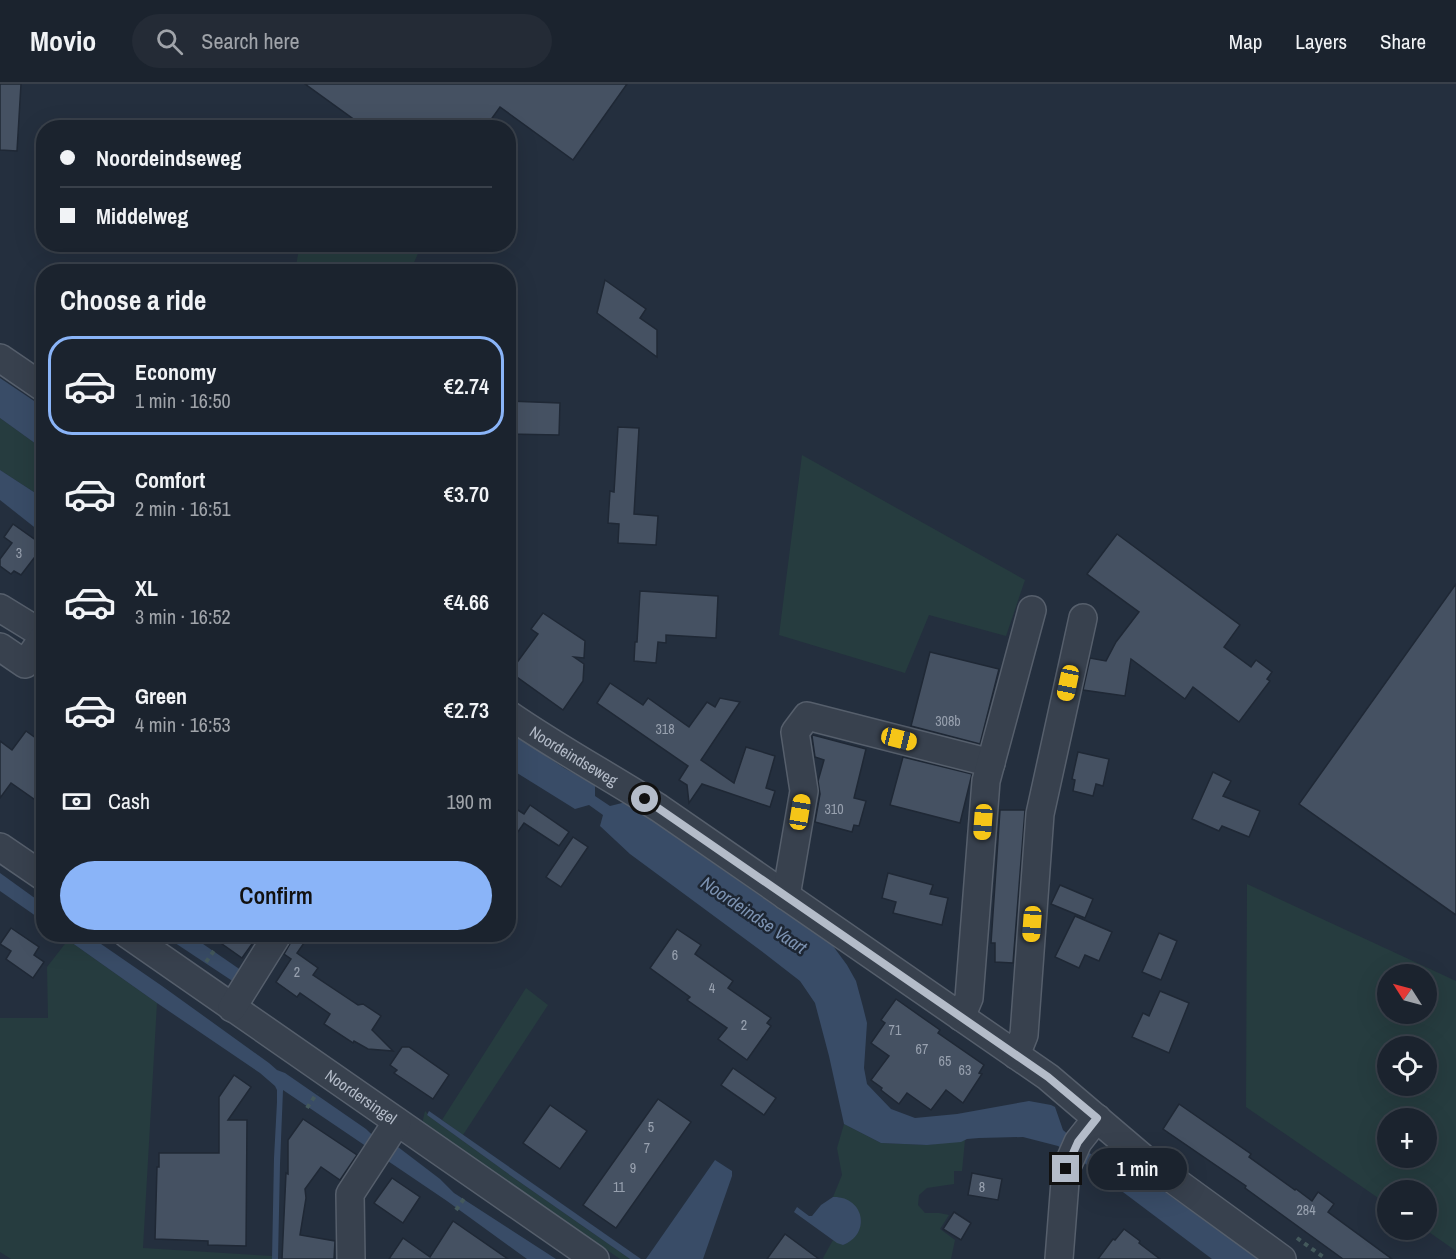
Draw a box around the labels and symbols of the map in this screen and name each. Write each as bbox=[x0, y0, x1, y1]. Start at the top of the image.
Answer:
house number: 3 bbox=[16, 544, 22, 562]
car bbox=[1055, 664, 1081, 702]
house number: 308b bbox=[935, 712, 961, 730]
house number: 318 bbox=[655, 720, 675, 738]
street label: Noordeindseweg bbox=[526, 721, 622, 791]
car bbox=[879, 726, 919, 752]
route start bbox=[631, 785, 658, 812]
car bbox=[788, 793, 812, 831]
house number: 310 bbox=[824, 800, 844, 818]
car bbox=[973, 803, 993, 841]
water label: Noordeindse Vaart bbox=[696, 870, 813, 960]
car bbox=[1022, 905, 1042, 943]
house number: 6 bbox=[672, 946, 678, 964]
house number: 2 bbox=[294, 963, 300, 981]
north arrow bbox=[1377, 964, 1437, 1024]
house number: 4 bbox=[709, 979, 716, 997]
house number: 2 bbox=[741, 1016, 747, 1034]
house number: 71 bbox=[889, 1021, 902, 1039]
house number: 67 bbox=[916, 1040, 928, 1058]
house number: 65 bbox=[939, 1052, 951, 1070]
house number: 63 bbox=[959, 1061, 971, 1079]
street label: Noordersingel bbox=[321, 1064, 401, 1129]
house number: 5 bbox=[648, 1118, 654, 1136]
house number: 7 bbox=[644, 1139, 650, 1157]
callout: 1 min bbox=[1087, 1148, 1186, 1190]
route end bbox=[1052, 1155, 1079, 1182]
house number: 9 bbox=[630, 1159, 636, 1177]
house number: 11 bbox=[613, 1178, 626, 1196]
house number: 8 bbox=[979, 1178, 985, 1196]
house number: 284 bbox=[1296, 1201, 1316, 1219]

